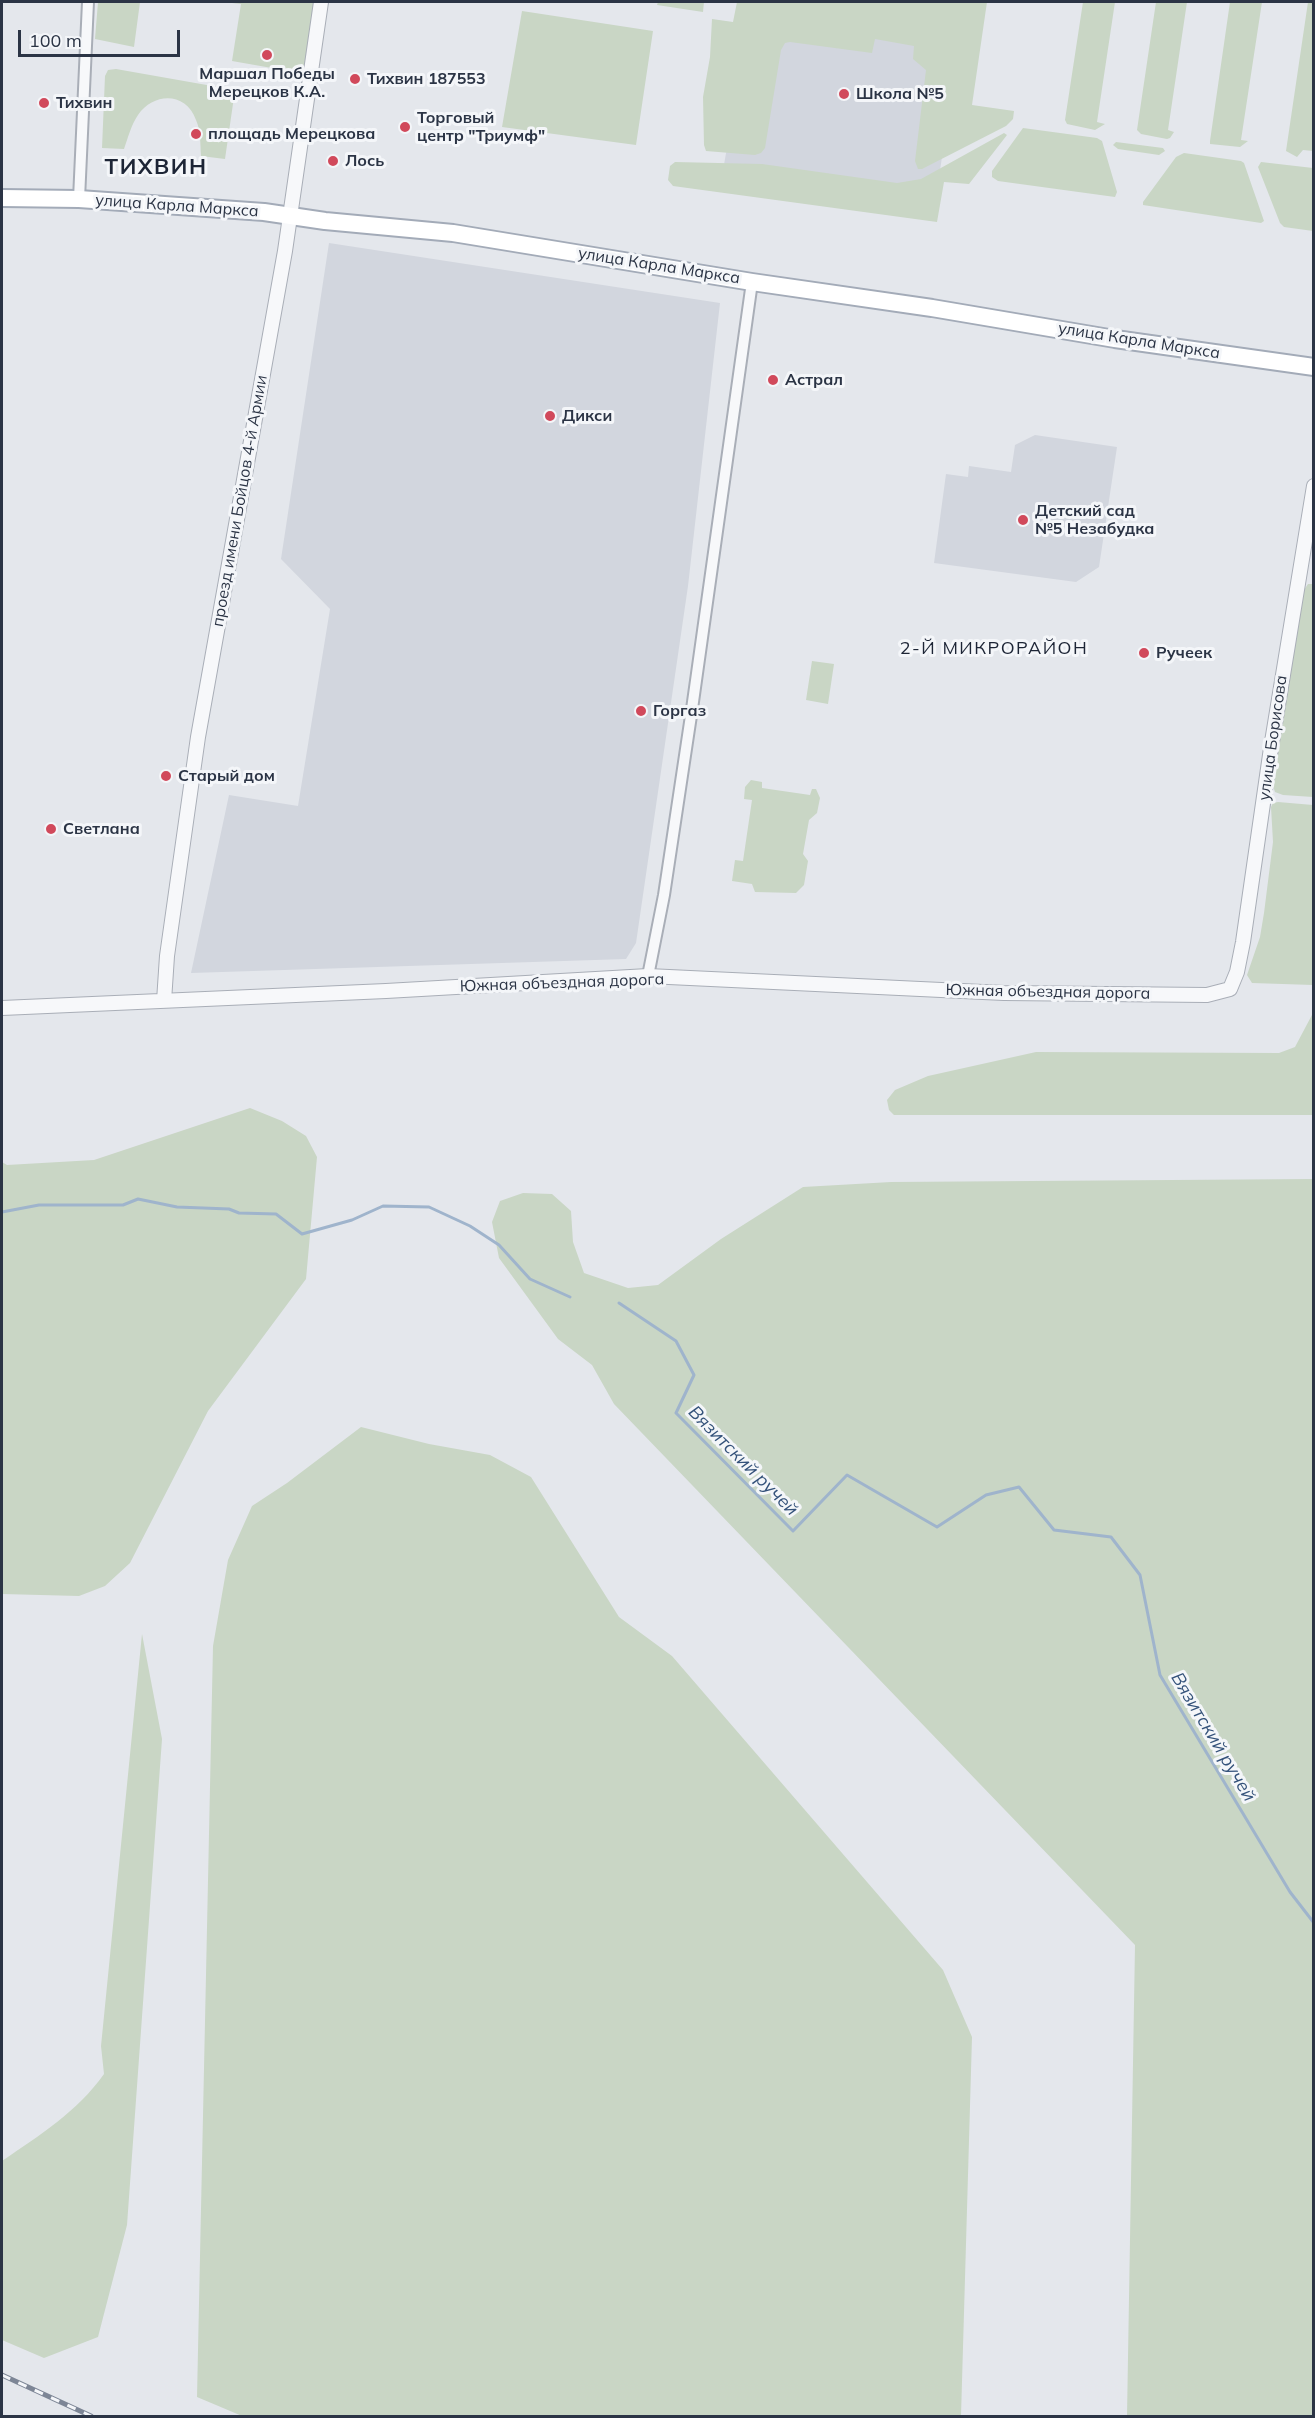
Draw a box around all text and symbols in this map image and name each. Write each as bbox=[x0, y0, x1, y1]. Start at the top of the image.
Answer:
scale bar bbox=[21, 18, 183, 56]
text: 100 m bbox=[29, 29, 82, 52]
marker: Маршал Победы Мерецков К.А. bbox=[260, 48, 274, 62]
place label: Маршал Победы Мерецков К.А. bbox=[199, 64, 335, 102]
place label: Тихвин 187553 bbox=[367, 69, 485, 89]
marker: Тихвин 187553 bbox=[348, 72, 362, 86]
place label: Школа №5 bbox=[856, 84, 944, 104]
marker: Школа №5 bbox=[837, 87, 851, 101]
place label: Тихвин bbox=[56, 93, 112, 113]
marker: Тихвин bbox=[37, 96, 51, 110]
place label: Торговый центр "Триумф" bbox=[417, 108, 545, 146]
marker: Торговый центр "Триумф" bbox=[398, 120, 412, 134]
place label: площадь Мерецкова bbox=[208, 124, 375, 144]
marker: площадь Мерецкова bbox=[189, 127, 203, 141]
place label: Лось bbox=[345, 151, 384, 171]
district label: ТИХВИН bbox=[105, 154, 207, 180]
marker: Лось bbox=[326, 154, 340, 168]
street label: улица Карла Маркса bbox=[95, 191, 259, 221]
street label: улица Карла Маркса bbox=[577, 244, 741, 288]
street label: улица Карла Маркса bbox=[1057, 319, 1221, 363]
place label: Астрал bbox=[785, 370, 843, 390]
marker: Астрал bbox=[766, 373, 780, 387]
street label: проезд имени Бойцов 4-й Армии bbox=[208, 374, 272, 628]
place label: Дикси bbox=[562, 406, 612, 426]
marker: Дикси bbox=[543, 409, 557, 423]
place label: Детский сад №5 Незабудка bbox=[1035, 501, 1154, 539]
marker: Детский сад №5 Незабудка bbox=[1016, 513, 1030, 527]
district label: 2-Й МИКРОРАЙОН bbox=[900, 638, 1088, 660]
place label: Ручеек bbox=[1156, 643, 1212, 663]
marker: Ручеек bbox=[1137, 646, 1151, 660]
street label: улица Борисова bbox=[1255, 674, 1291, 802]
place label: Горгаз bbox=[653, 701, 706, 721]
marker: Горгаз bbox=[634, 704, 648, 718]
place label: Старый дом bbox=[178, 766, 275, 786]
marker: Старый дом bbox=[159, 769, 173, 783]
place label: Светлана bbox=[63, 819, 140, 839]
marker: Светлана bbox=[44, 822, 58, 836]
street label: Южная объездная дорога bbox=[459, 970, 665, 996]
street label: Южная объездная дорога bbox=[945, 981, 1151, 1003]
water label: Вязитский ручей bbox=[684, 1402, 802, 1520]
water label: Вязитский ручей bbox=[1166, 1669, 1260, 1805]

